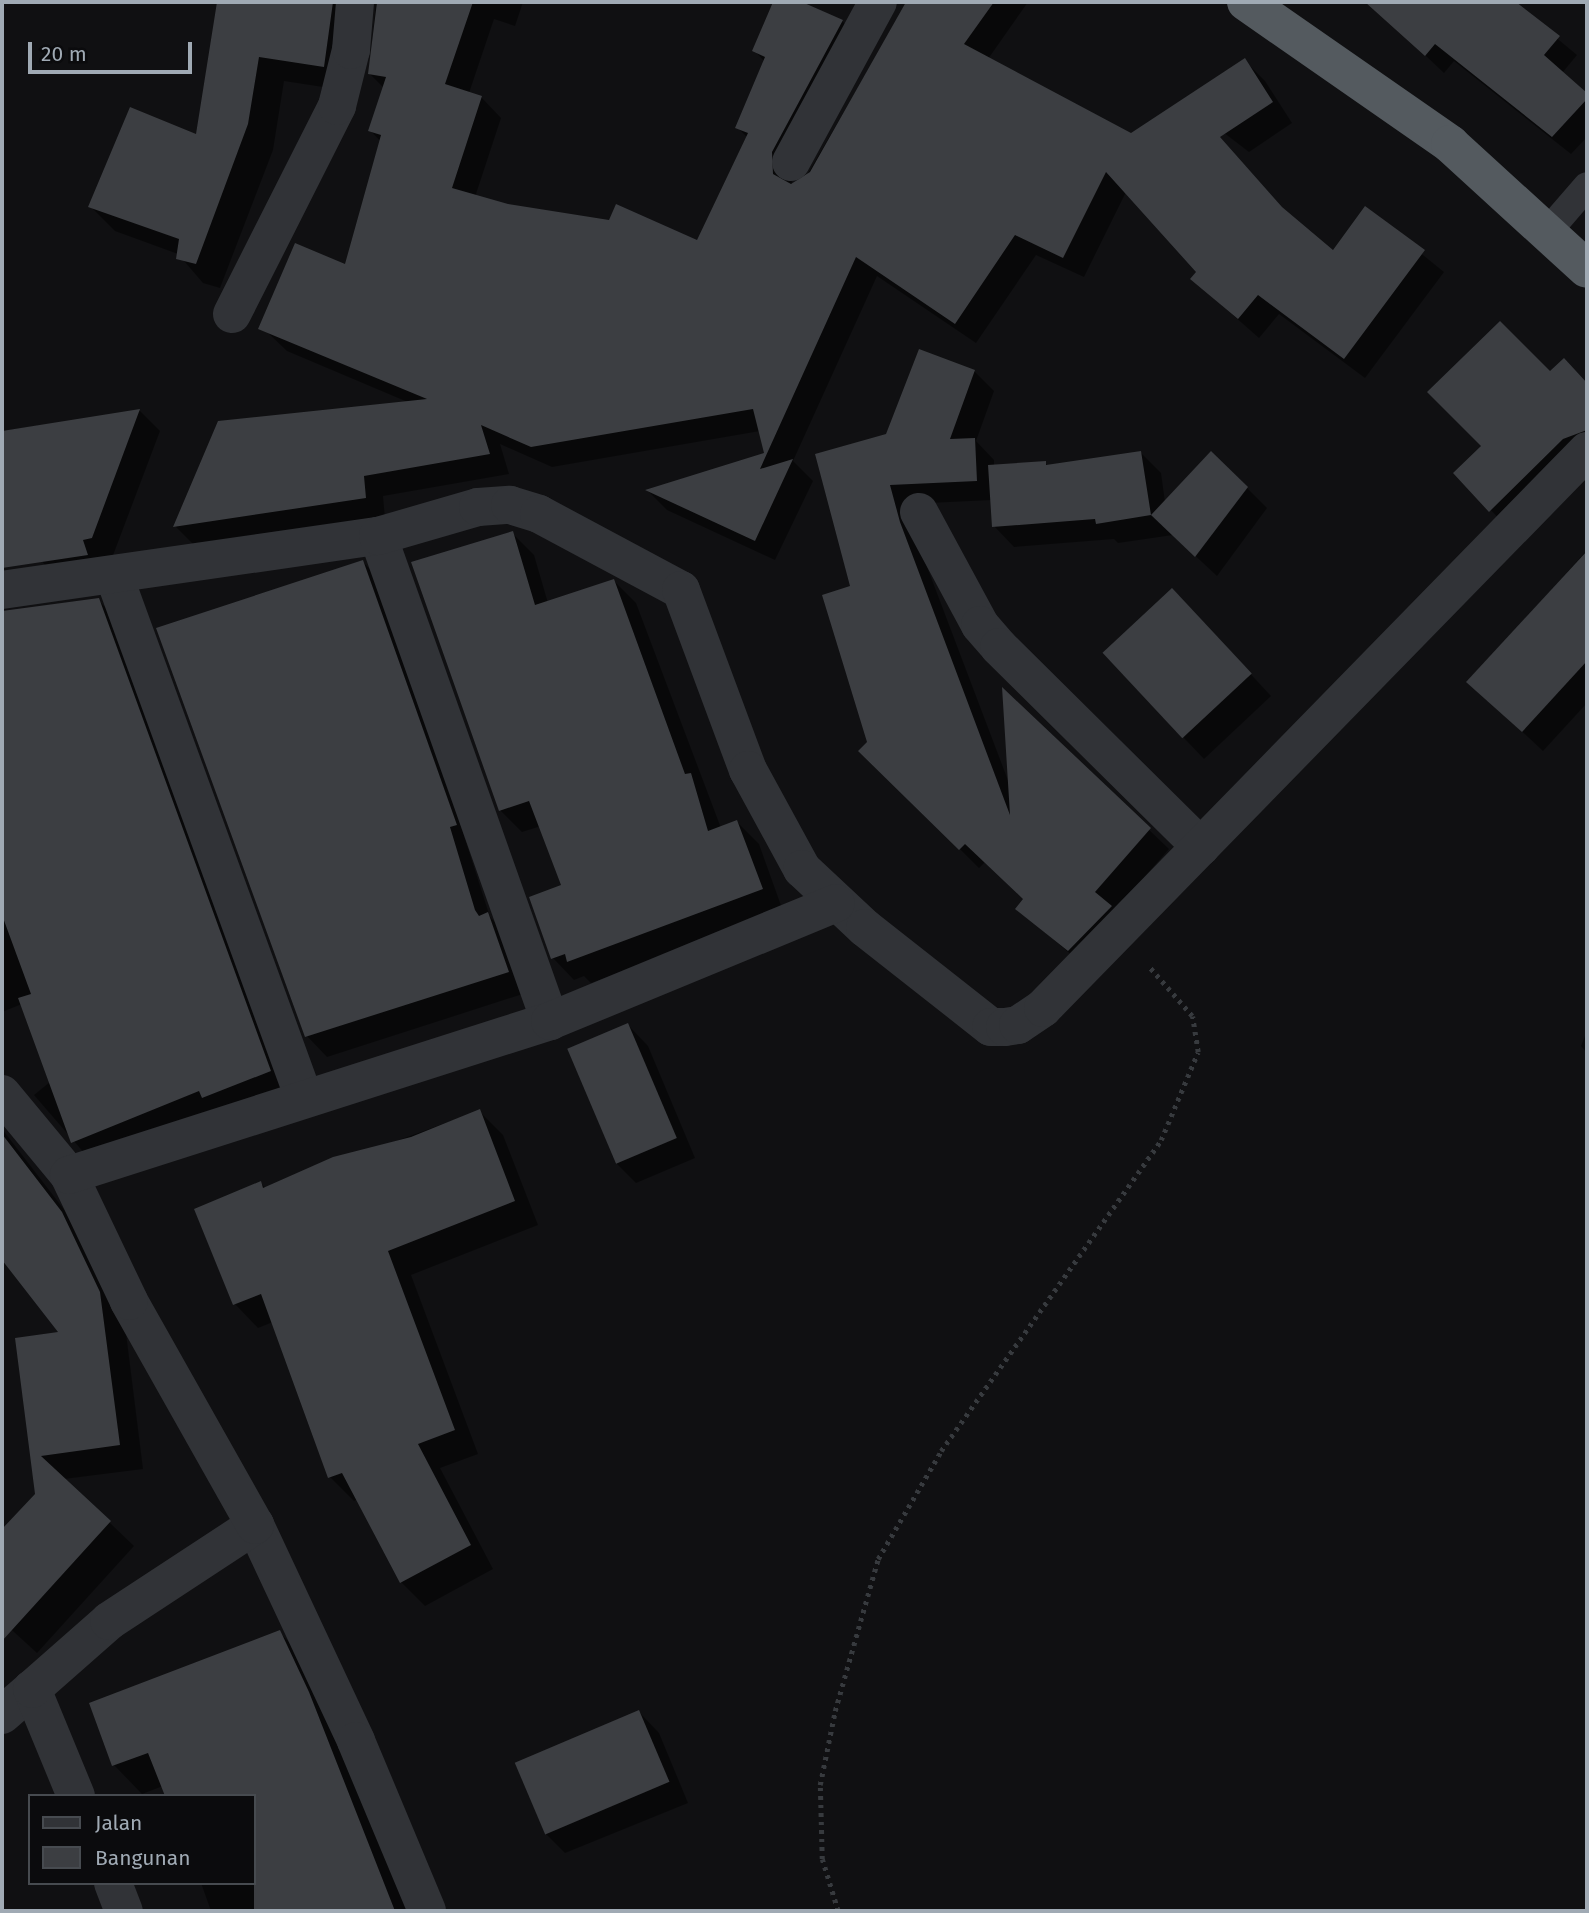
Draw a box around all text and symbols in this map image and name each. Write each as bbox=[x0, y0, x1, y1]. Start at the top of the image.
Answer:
scale bar bbox=[32, 28, 196, 72]
text: 20 m bbox=[41, 41, 87, 67]
legend bbox=[28, 1794, 256, 1885]
text: Jalan bbox=[95, 1810, 142, 1836]
text: Bangunan bbox=[95, 1845, 190, 1871]

